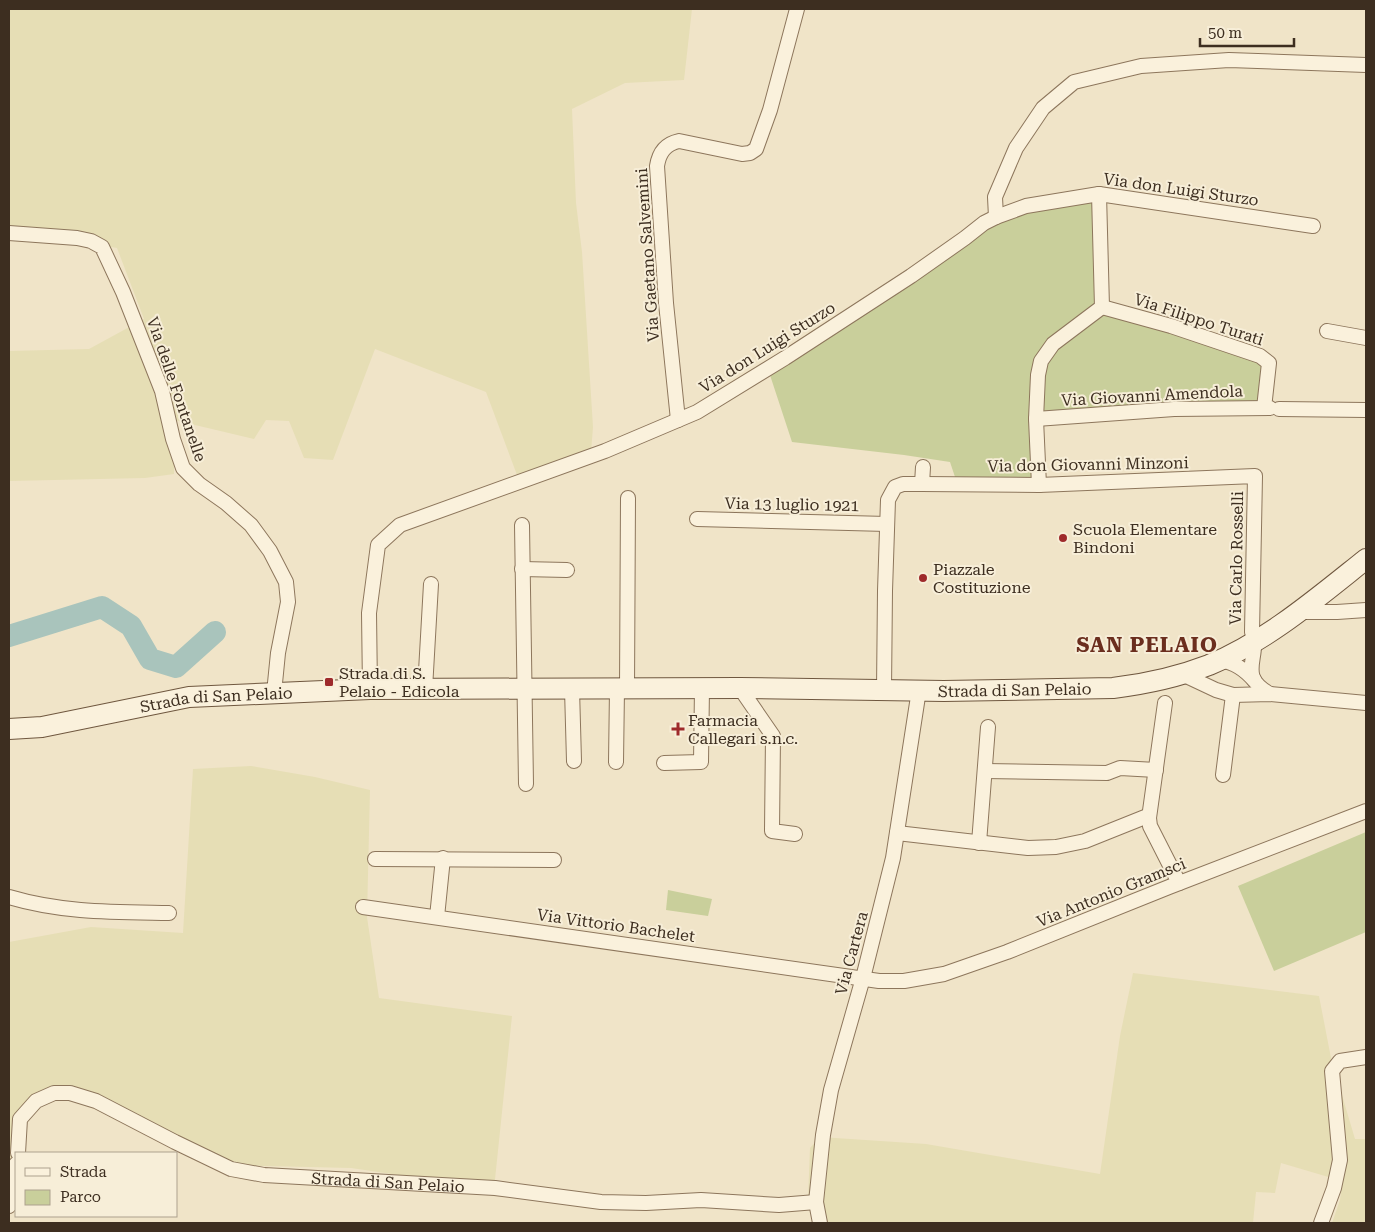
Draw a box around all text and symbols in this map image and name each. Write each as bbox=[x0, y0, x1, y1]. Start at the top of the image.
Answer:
scale bar bbox=[1200, 15, 1294, 47]
text: 50 m bbox=[1208, 24, 1243, 42]
street label: Via Gaetano Salvemini bbox=[632, 167, 663, 343]
street label: Via don Luigi Sturzo bbox=[1102, 169, 1260, 210]
street label: Via Filippo Turati bbox=[1132, 290, 1266, 349]
street label: Via don Luigi Sturzo bbox=[696, 298, 839, 397]
street label: Via delle Fontanelle bbox=[143, 314, 210, 464]
street label: Via Giovanni Amendola bbox=[1061, 381, 1244, 410]
street label: Via don Giovanni Minzoni bbox=[987, 453, 1189, 476]
street label: Via Carlo Rosselli bbox=[1226, 491, 1247, 625]
street label: Via 13 luglio 1921 bbox=[724, 494, 860, 515]
place label: Scuola Elementare Bindoni bbox=[1073, 520, 1217, 557]
marker: Scuola Elementare Bindoni bbox=[1057, 532, 1069, 544]
place label: Piazzale Costituzione bbox=[933, 560, 1031, 597]
marker: Piazzale Costituzione bbox=[917, 572, 929, 584]
district label: SAN PELAIO bbox=[1076, 633, 1218, 657]
place label: Strada di S. Pelaio - Edicola bbox=[339, 664, 460, 701]
marker: Strada di S. Pelaio - Edicola bbox=[323, 676, 335, 688]
street label: Strada di San Pelaio bbox=[938, 679, 1092, 701]
street label: Strada di San Pelaio bbox=[138, 683, 293, 717]
place label: Farmacia Callegari s.n.c. bbox=[688, 711, 798, 748]
marker: Farmacia Callegari s.n.c. bbox=[672, 723, 684, 735]
street label: Via Antonio Gramsci bbox=[1034, 854, 1189, 931]
street label: Via Vittorio Bachelet bbox=[536, 905, 696, 946]
street label: Via Cartera bbox=[831, 909, 872, 997]
legend bbox=[15, 1152, 178, 1217]
text: Strada bbox=[60, 1163, 107, 1181]
street label: Strada di San Pelaio bbox=[311, 1169, 465, 1196]
text: Parco bbox=[60, 1188, 101, 1206]

